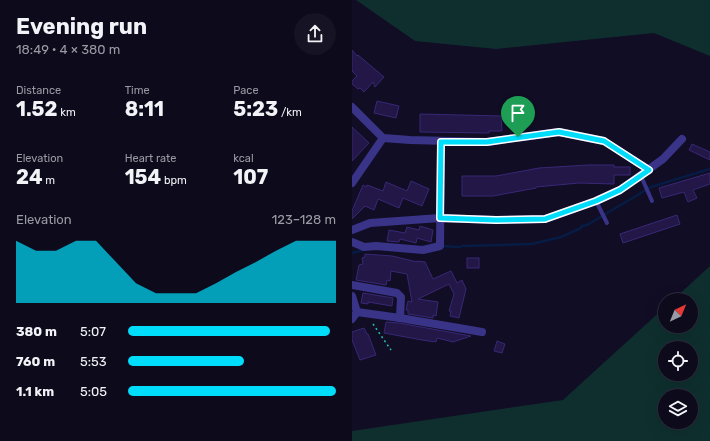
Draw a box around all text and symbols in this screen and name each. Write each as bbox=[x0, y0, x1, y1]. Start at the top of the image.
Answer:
text: Evening run bbox=[16, 13, 147, 40]
button: share bbox=[294, 13, 336, 55]
text: 18:49 · 4 × 380 m bbox=[16, 42, 120, 57]
text: Distance bbox=[16, 84, 61, 97]
text: Time bbox=[125, 84, 150, 97]
text: Pace bbox=[233, 84, 259, 97]
pin bbox=[501, 96, 535, 137]
text: 1.52 bbox=[16, 97, 58, 121]
text: 8:11 bbox=[125, 97, 164, 121]
text: 5:23 bbox=[233, 97, 278, 121]
icon: arrive bbox=[507, 102, 529, 124]
text: km bbox=[58, 106, 76, 119]
text: /km bbox=[278, 106, 302, 119]
text: Elevation bbox=[16, 152, 63, 165]
text: Heart rate bbox=[125, 152, 177, 165]
text: kcal bbox=[233, 152, 254, 165]
text: 24 bbox=[16, 165, 43, 189]
text: 154 bbox=[125, 165, 161, 189]
text: 107 bbox=[233, 165, 268, 189]
text: m bbox=[43, 174, 55, 187]
text: bpm bbox=[161, 174, 187, 187]
text: Elevation bbox=[16, 212, 72, 227]
text: 123–128 m bbox=[272, 212, 336, 227]
north arrow bbox=[658, 293, 698, 333]
map controls bbox=[658, 293, 698, 429]
text: 380 m bbox=[16, 324, 57, 339]
text: 5:07 bbox=[80, 324, 106, 339]
button: locate bbox=[658, 341, 698, 381]
text: 760 m bbox=[16, 354, 55, 369]
text: 5:53 bbox=[80, 354, 107, 369]
text: 1.1 km bbox=[16, 384, 54, 399]
text: 5:05 bbox=[80, 384, 107, 399]
button: layers bbox=[658, 389, 698, 429]

